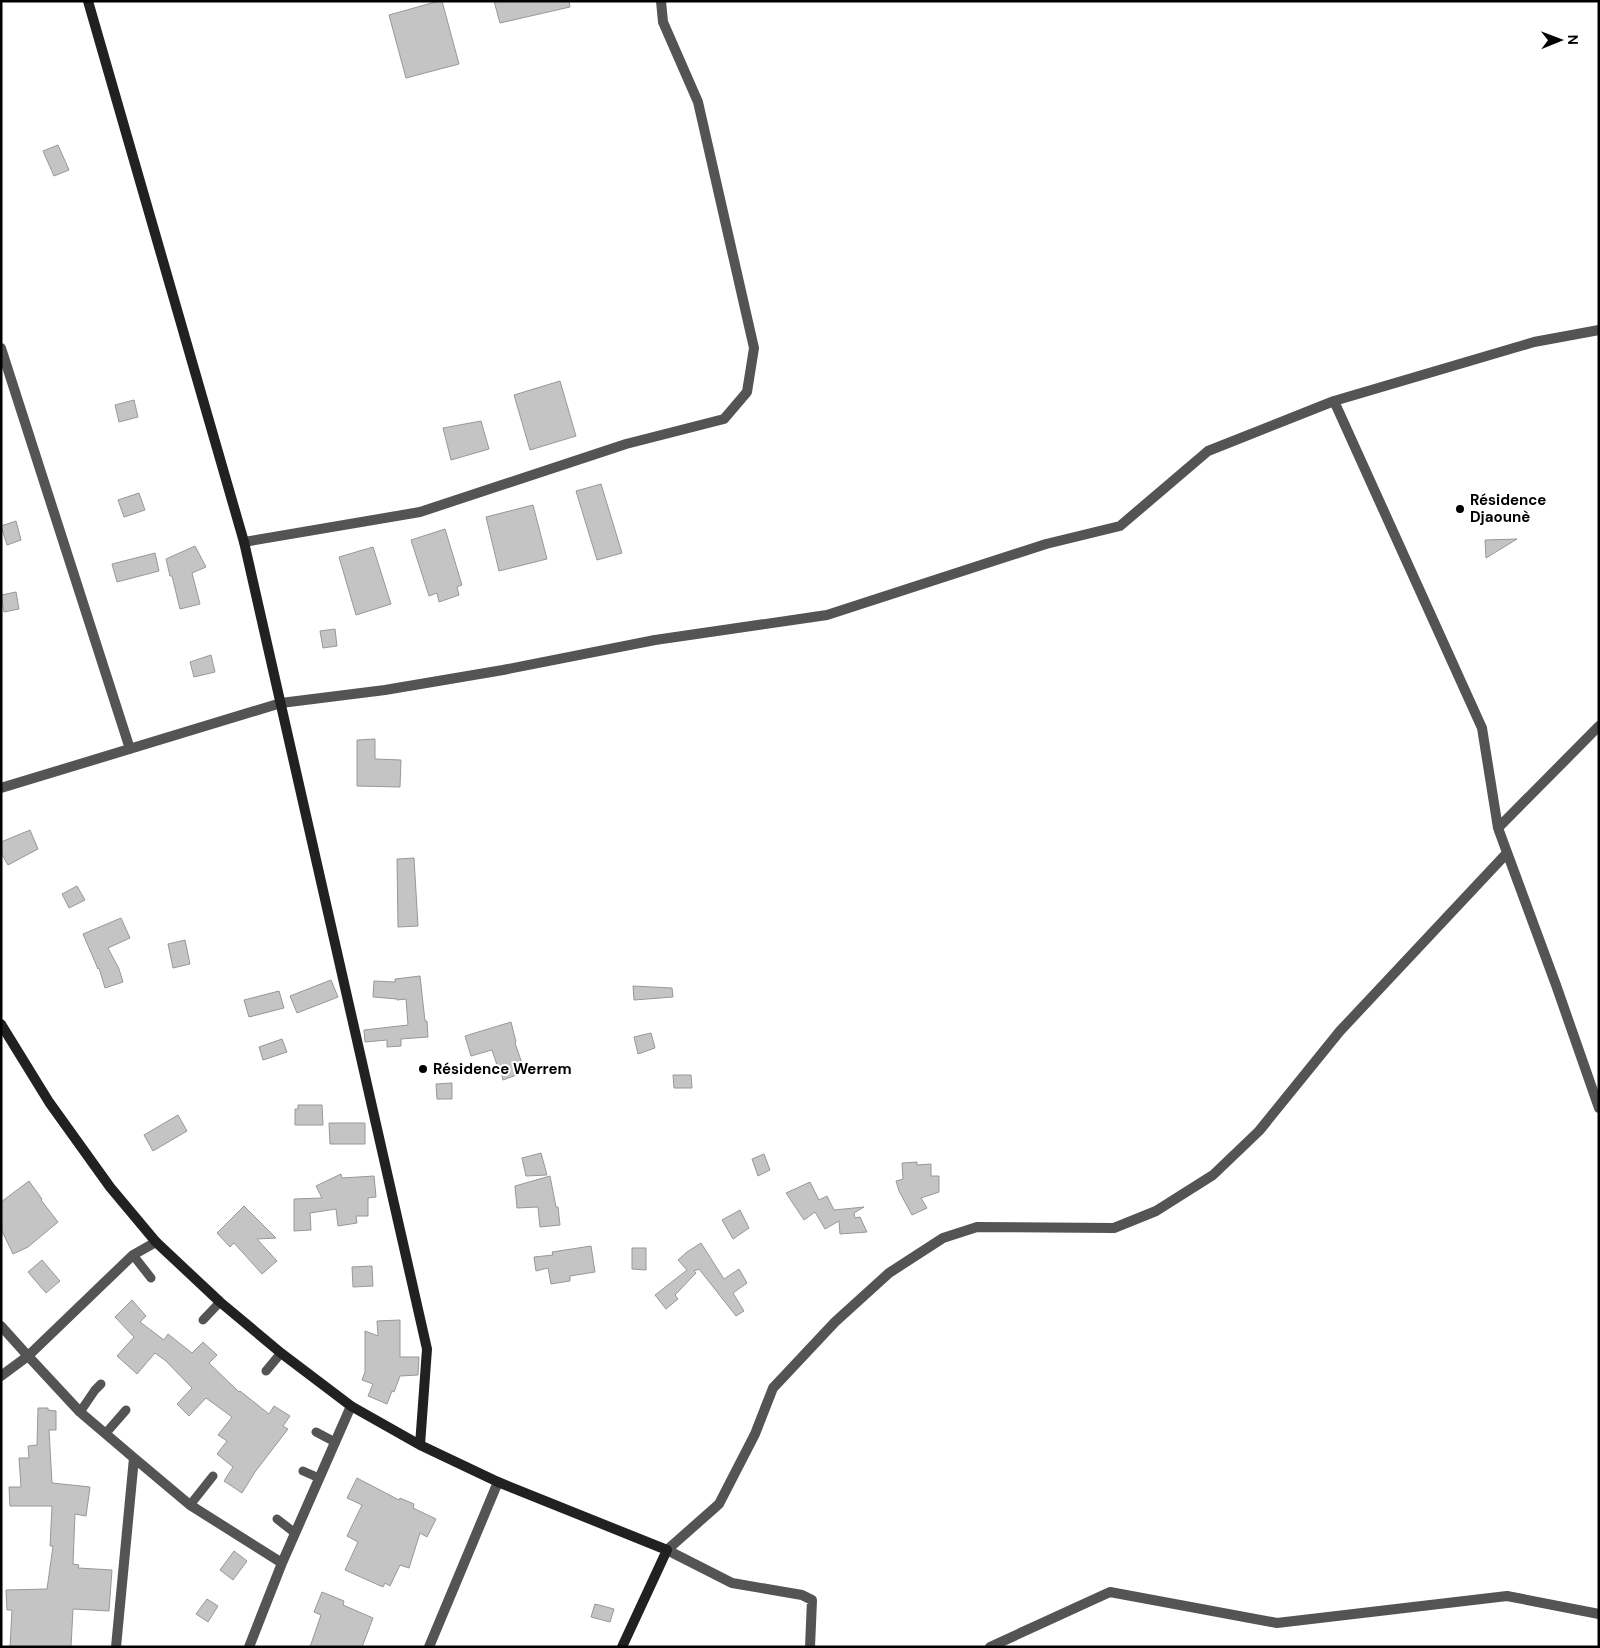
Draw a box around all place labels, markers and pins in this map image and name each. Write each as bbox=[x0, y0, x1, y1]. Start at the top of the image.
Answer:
place label: Résidence Djaounè bbox=[1470, 490, 1546, 527]
marker: Résidence Djaounè bbox=[1454, 503, 1466, 515]
place label: Résidence Werrem bbox=[433, 1059, 572, 1079]
marker: Résidence Werrem bbox=[417, 1063, 429, 1075]

